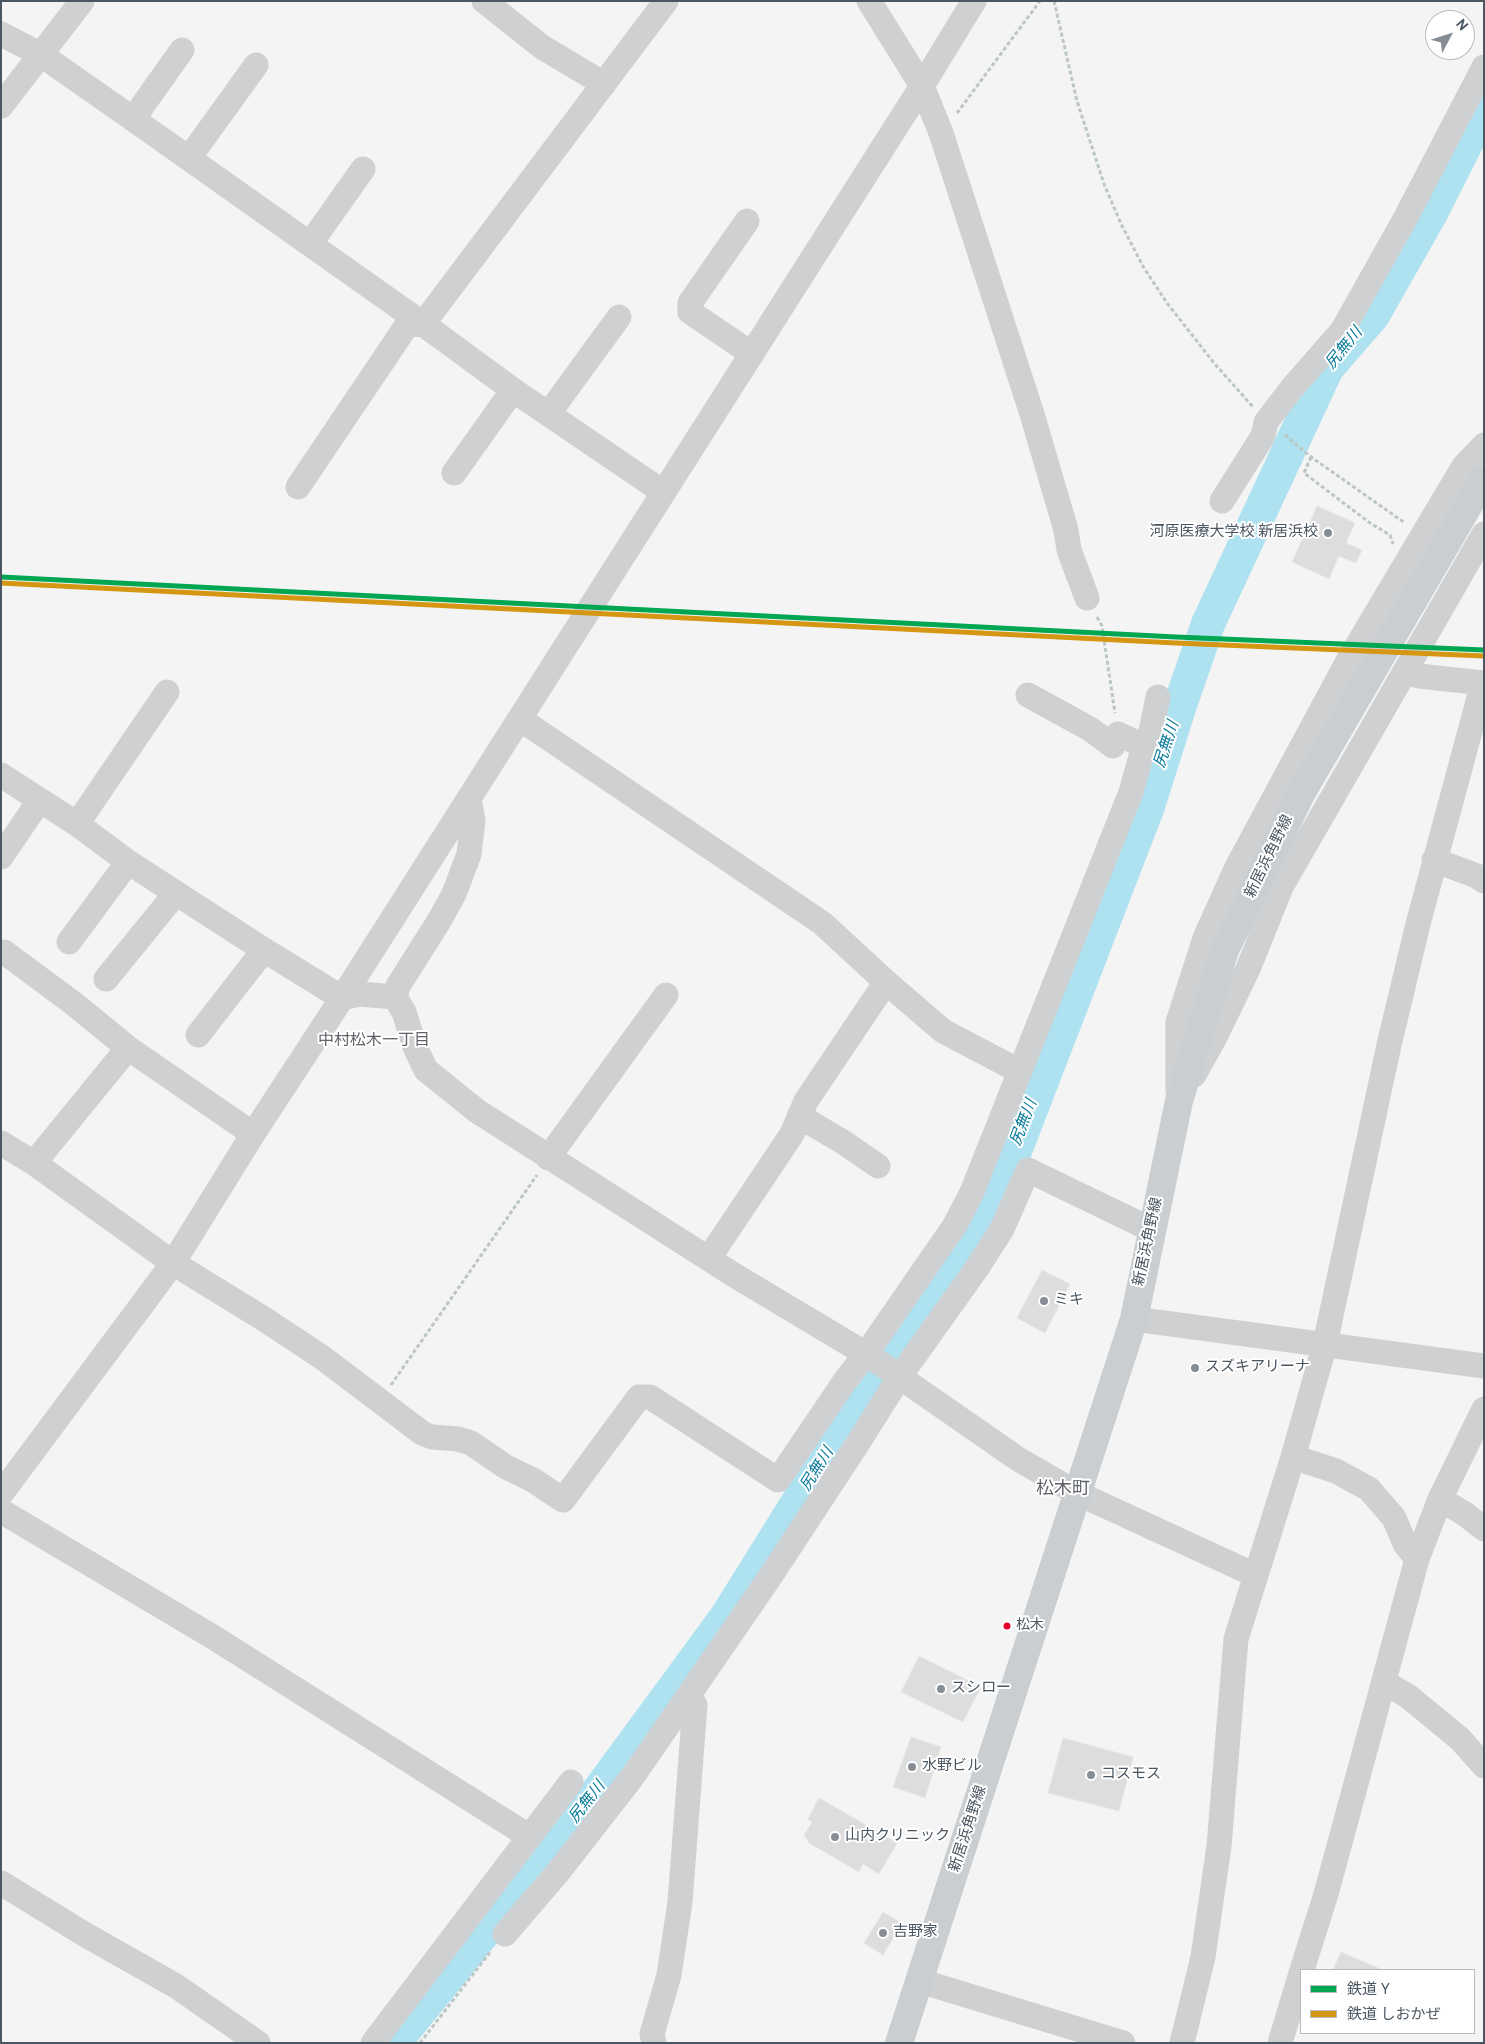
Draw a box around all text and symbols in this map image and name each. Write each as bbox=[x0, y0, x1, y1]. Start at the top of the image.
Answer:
north arrow bbox=[1425, 10, 1475, 60]
text: N bbox=[1451, 16, 1471, 35]
water label: 尻無川 bbox=[1322, 324, 1368, 374]
place label: 河原医療大学校 新居浜校 bbox=[1149, 524, 1318, 542]
marker: 河原医療大学校 新居浜校 bbox=[1322, 527, 1334, 539]
water label: 尻無川 bbox=[1151, 719, 1185, 771]
street label: 新居浜角野線 bbox=[1242, 813, 1298, 901]
district label: 中村松木一丁目 bbox=[318, 1032, 430, 1052]
water label: 尻無川 bbox=[1007, 1097, 1043, 1149]
street label: 新居浜角野線 bbox=[1131, 1196, 1167, 1288]
place label: ミキ bbox=[1054, 1292, 1084, 1310]
marker: ミキ bbox=[1038, 1295, 1050, 1307]
place label: スズキアリーナ bbox=[1205, 1359, 1310, 1377]
marker: スズキアリーナ bbox=[1189, 1362, 1201, 1374]
water label: 尻無川 bbox=[797, 1445, 839, 1495]
district label: 松木町 bbox=[1036, 1479, 1090, 1501]
place label: 松木 bbox=[1016, 1618, 1044, 1634]
marker: 松木 bbox=[1002, 1621, 1012, 1631]
place label: スシロー bbox=[951, 1680, 1011, 1698]
marker: スシロー bbox=[935, 1683, 947, 1695]
place label: 水野ビル bbox=[922, 1758, 982, 1776]
marker: 水野ビル bbox=[906, 1761, 918, 1773]
place label: コスモス bbox=[1101, 1766, 1161, 1784]
marker: コスモス bbox=[1085, 1769, 1097, 1781]
water label: 尻無川 bbox=[566, 1778, 610, 1828]
street label: 新居浜角野線 bbox=[947, 1783, 991, 1875]
place label: 山内クリニック bbox=[845, 1828, 950, 1846]
marker: 山内クリニック bbox=[829, 1831, 841, 1843]
place label: 吉野家 bbox=[893, 1924, 938, 1942]
marker: 吉野家 bbox=[877, 1927, 889, 1939]
legend bbox=[1300, 1969, 1475, 2034]
text: 鉄道 Y bbox=[1347, 1981, 1390, 2000]
text: 鉄道 しおかぜ bbox=[1347, 2006, 1441, 2025]

